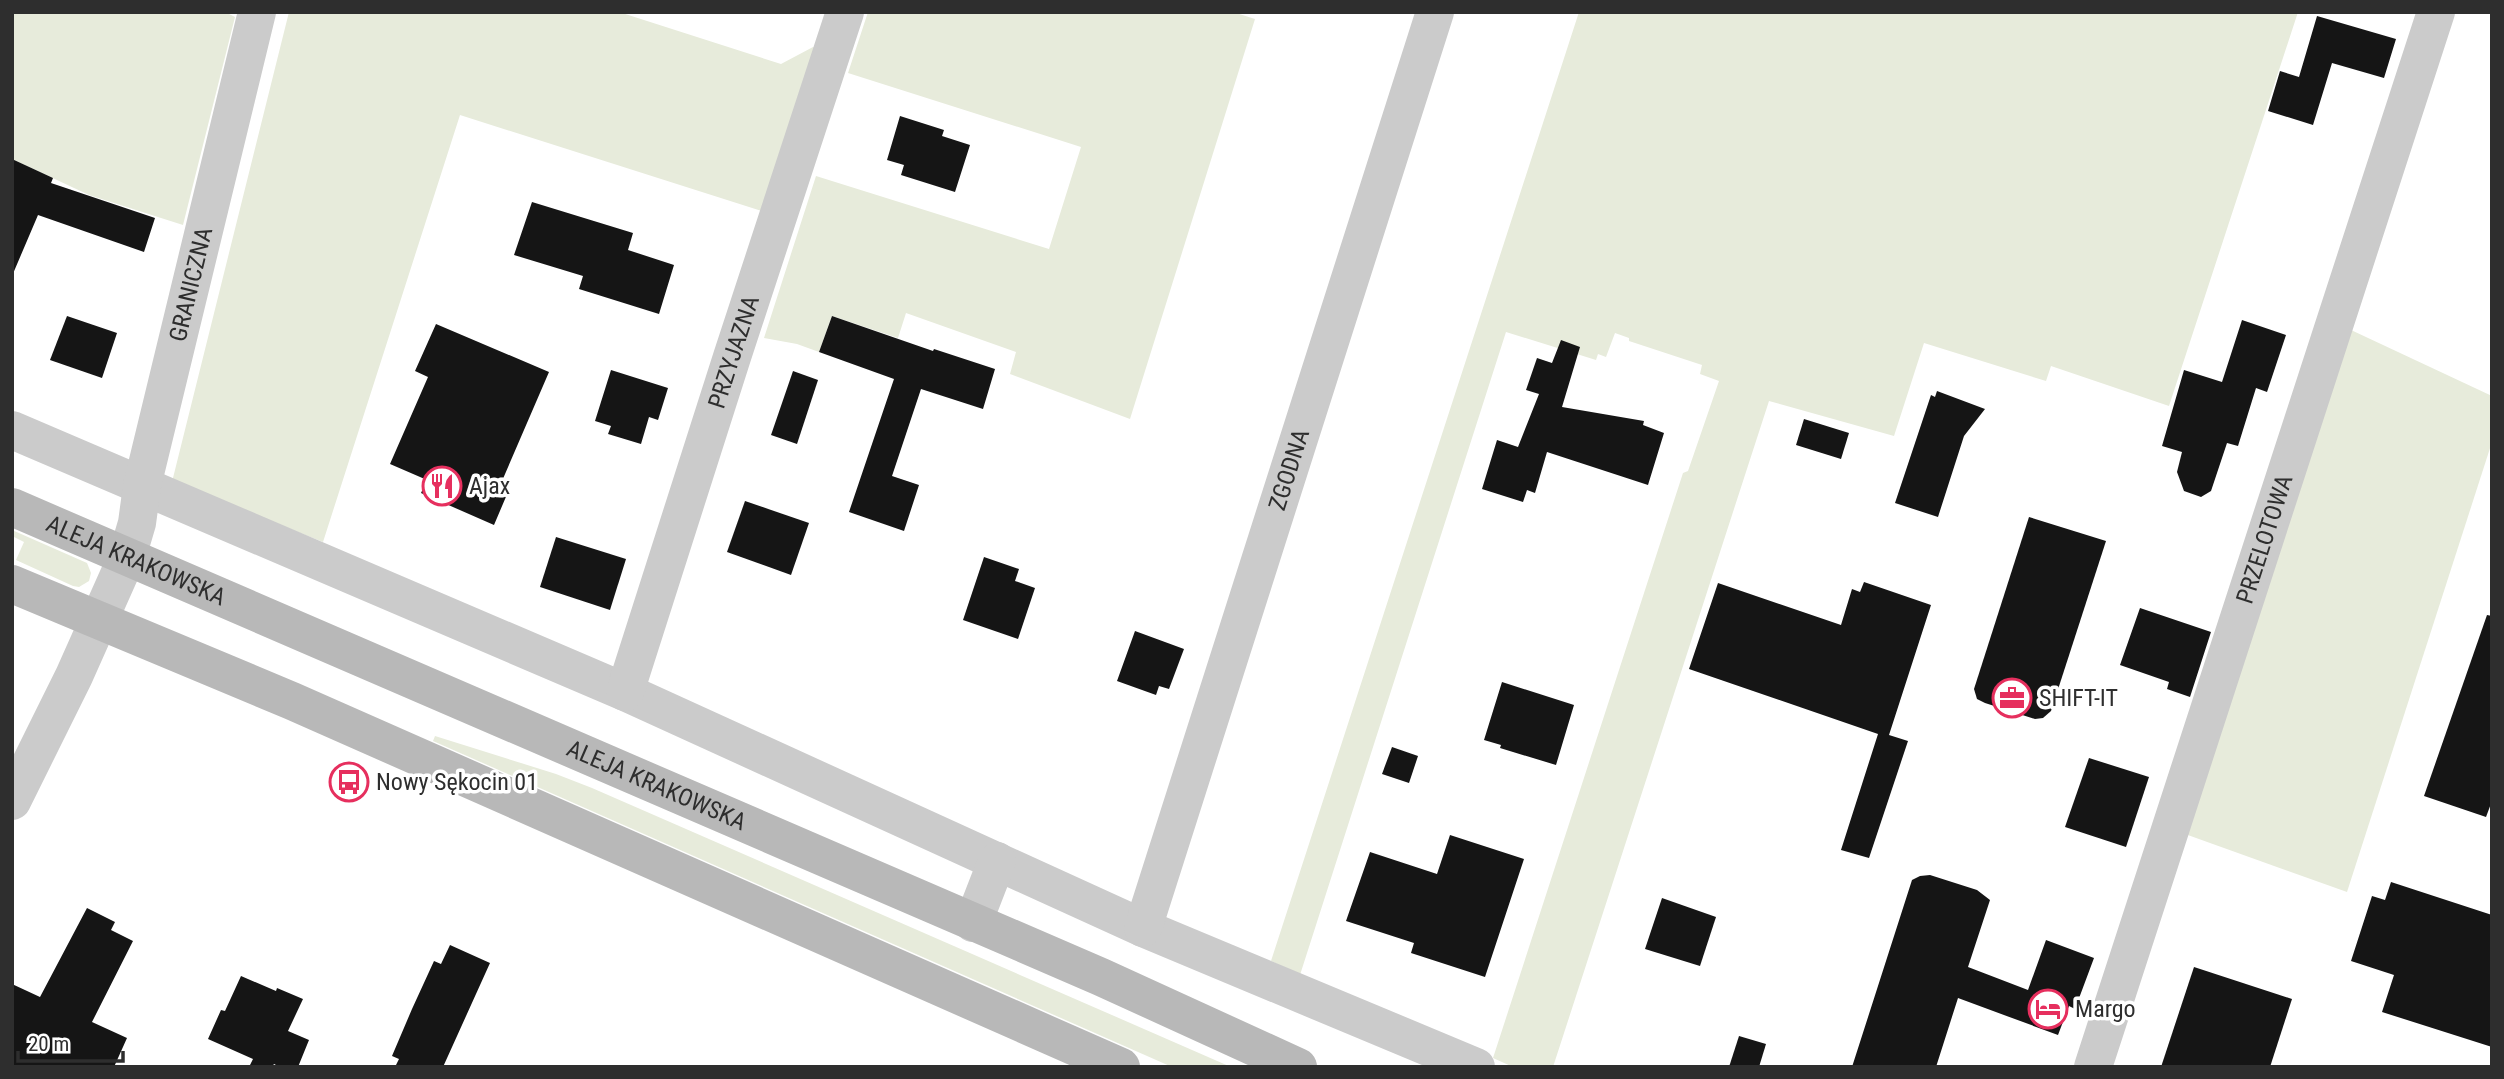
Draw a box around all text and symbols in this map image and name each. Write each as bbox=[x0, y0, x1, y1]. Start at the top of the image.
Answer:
street label: GRANICZNA bbox=[164, 224, 218, 344]
street label: PRZYJAZNA bbox=[703, 292, 765, 412]
street label: ZGODNA bbox=[1263, 426, 1315, 514]
restaurant icon: Ajax bbox=[421, 465, 463, 507]
street label: PRZELOTOWA bbox=[2231, 471, 2299, 607]
place label: Ajax bbox=[469, 472, 510, 500]
street label: ALEJA KRAKOWSKA bbox=[42, 510, 230, 612]
office icon: SHIFT-IT bbox=[1991, 677, 2033, 719]
place label: SHIFT-IT bbox=[2039, 684, 2118, 712]
street label: ALEJA KRAKOWSKA bbox=[563, 734, 751, 836]
bus stop icon: Nowy Sękocin 01 bbox=[328, 761, 370, 803]
place label: Nowy Sękocin 01 bbox=[376, 768, 538, 796]
hotel icon: Margo bbox=[2027, 988, 2069, 1030]
place label: Margo bbox=[2075, 995, 2136, 1023]
scale bar bbox=[18, 1020, 122, 1064]
text: 20 m bbox=[28, 1032, 69, 1056]

